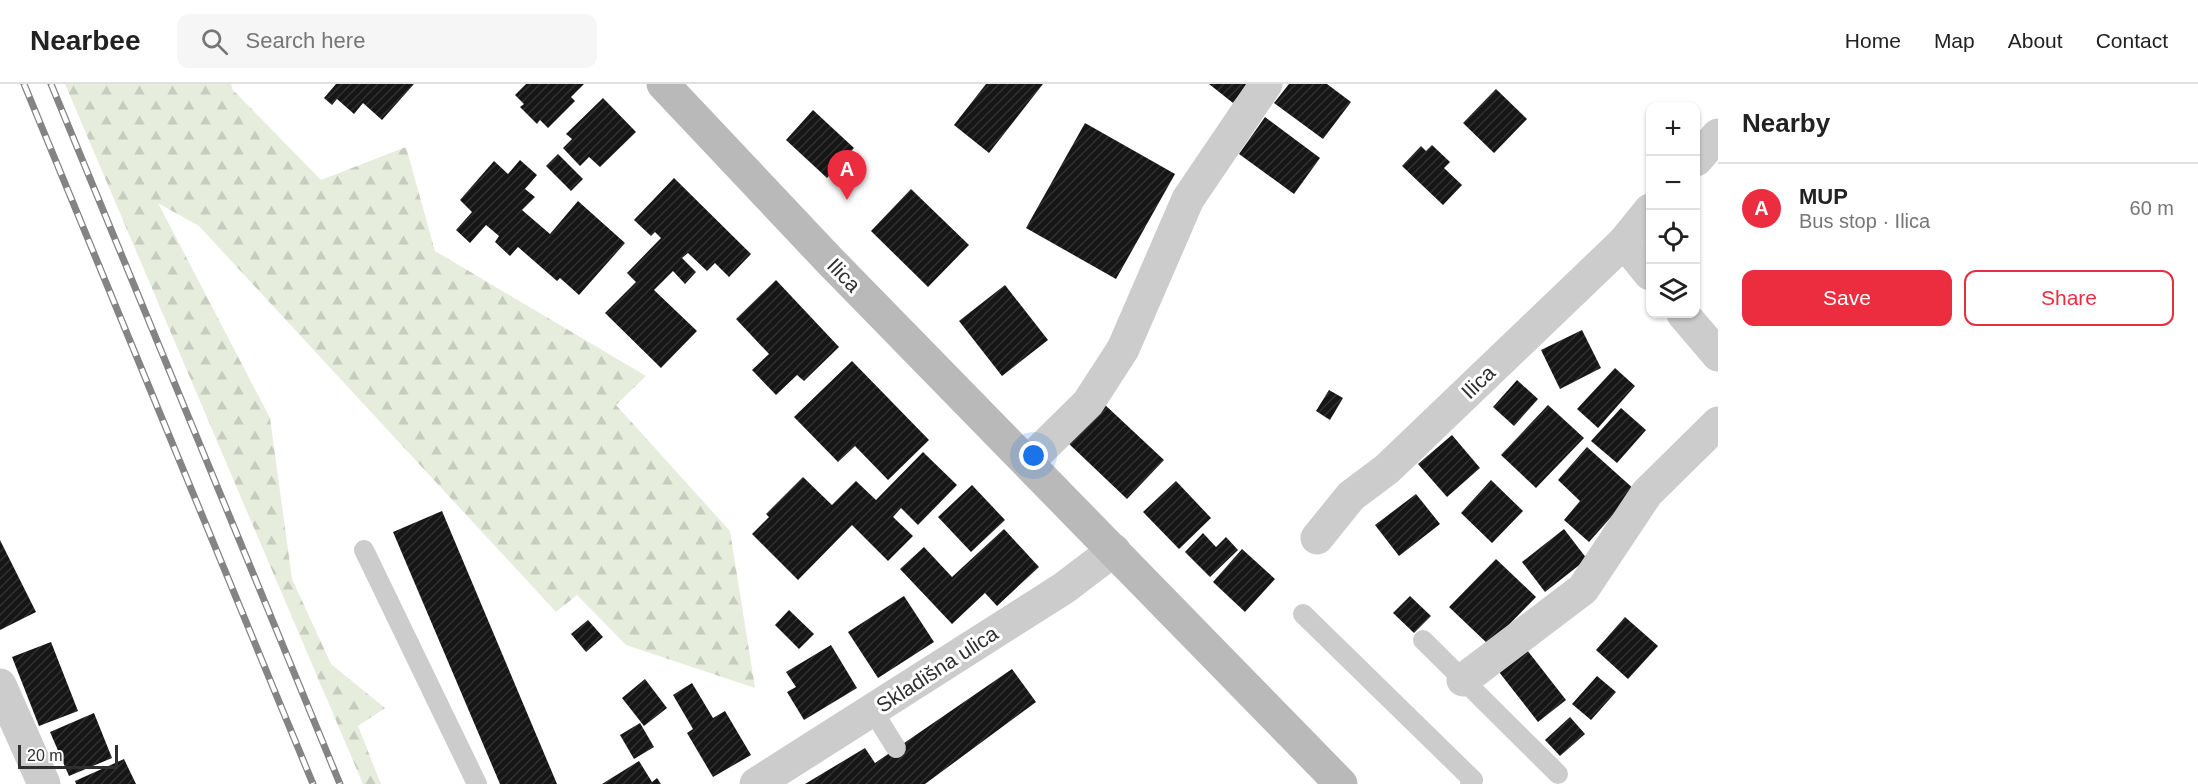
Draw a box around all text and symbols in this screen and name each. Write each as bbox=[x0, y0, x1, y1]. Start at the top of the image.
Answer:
search box bbox=[177, 14, 597, 68]
text: Nearbee bbox=[30, 25, 141, 56]
icon: search bbox=[198, 25, 231, 58]
text: Search here bbox=[246, 28, 365, 53]
text: Home bbox=[1845, 29, 1901, 52]
text: Map bbox=[1934, 29, 1975, 52]
text: About bbox=[2008, 29, 2063, 52]
text: Contact bbox=[2096, 29, 2168, 52]
map controls bbox=[1646, 102, 1700, 318]
button: + bbox=[1646, 102, 1700, 156]
text: Nearby bbox=[1742, 108, 1830, 138]
pin: A bbox=[828, 150, 866, 200]
button: − bbox=[1646, 156, 1700, 210]
text: MUP bbox=[1799, 184, 1848, 209]
text: A bbox=[1754, 197, 1769, 219]
text: 60 m bbox=[2130, 197, 2174, 219]
button: locate bbox=[1646, 210, 1700, 264]
text: Bus stop · Ilica bbox=[1799, 210, 1930, 232]
street label: Ilica bbox=[823, 254, 865, 297]
button: layers bbox=[1646, 264, 1700, 318]
button: Save bbox=[1742, 270, 1952, 326]
button: Share bbox=[1964, 270, 2174, 326]
street label: Ilica bbox=[1457, 361, 1500, 403]
your location bbox=[1019, 441, 1048, 470]
street label: Skladišna ulica bbox=[872, 621, 1002, 717]
scale bar bbox=[18, 742, 118, 770]
text: 20 m bbox=[27, 747, 63, 764]

